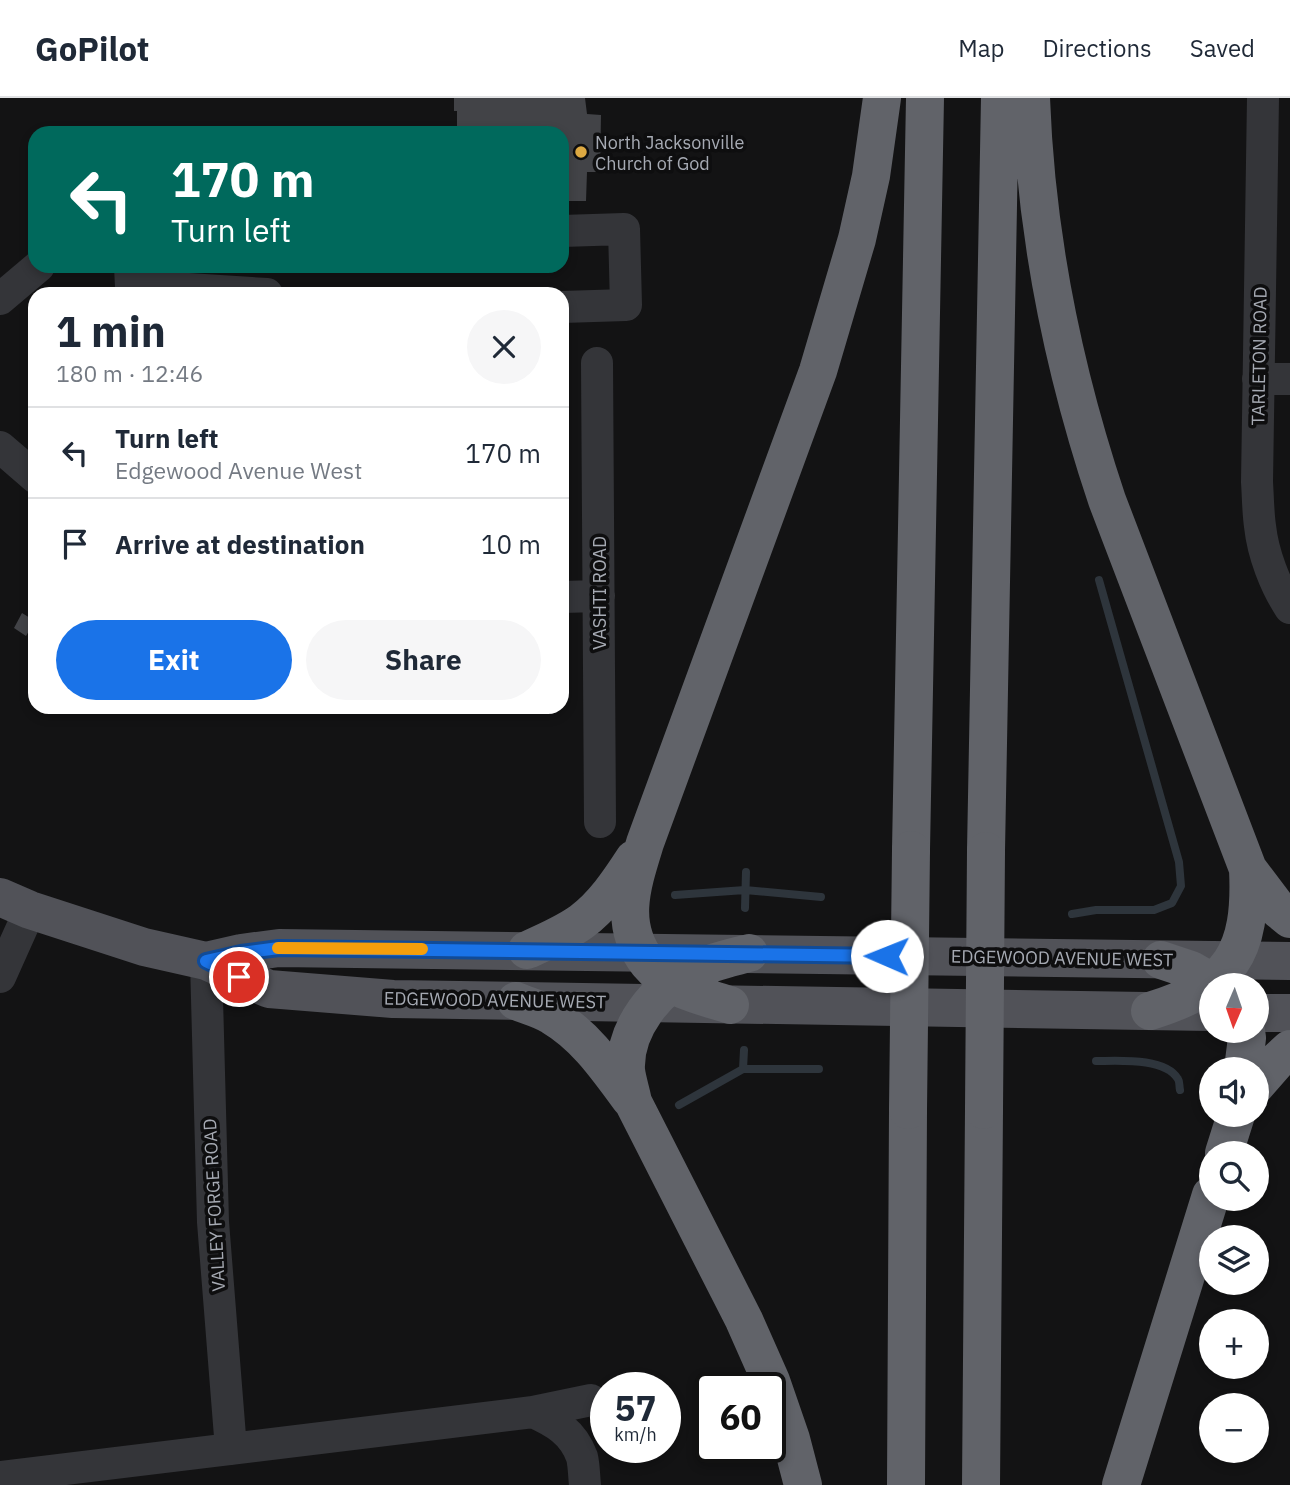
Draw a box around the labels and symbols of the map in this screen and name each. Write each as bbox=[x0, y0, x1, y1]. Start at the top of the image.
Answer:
place label: North Jacksonville Church of God bbox=[595, 131, 744, 175]
marker: North Jacksonville Church of God bbox=[573, 144, 589, 160]
street label: TARLETON ROAD bbox=[1246, 286, 1272, 426]
street label: VASHTI ROAD bbox=[588, 536, 611, 650]
position arrow bbox=[850, 919, 924, 993]
street label: EDGEWOOD AVENUE WEST bbox=[951, 945, 1173, 971]
pin bbox=[209, 947, 269, 1007]
north arrow bbox=[1199, 973, 1269, 1043]
street label: EDGEWOOD AVENUE WEST bbox=[384, 987, 606, 1013]
street label: VALLEY FORGE ROAD bbox=[198, 1118, 230, 1292]
speed limit sign: 60 bbox=[695, 1372, 786, 1463]

